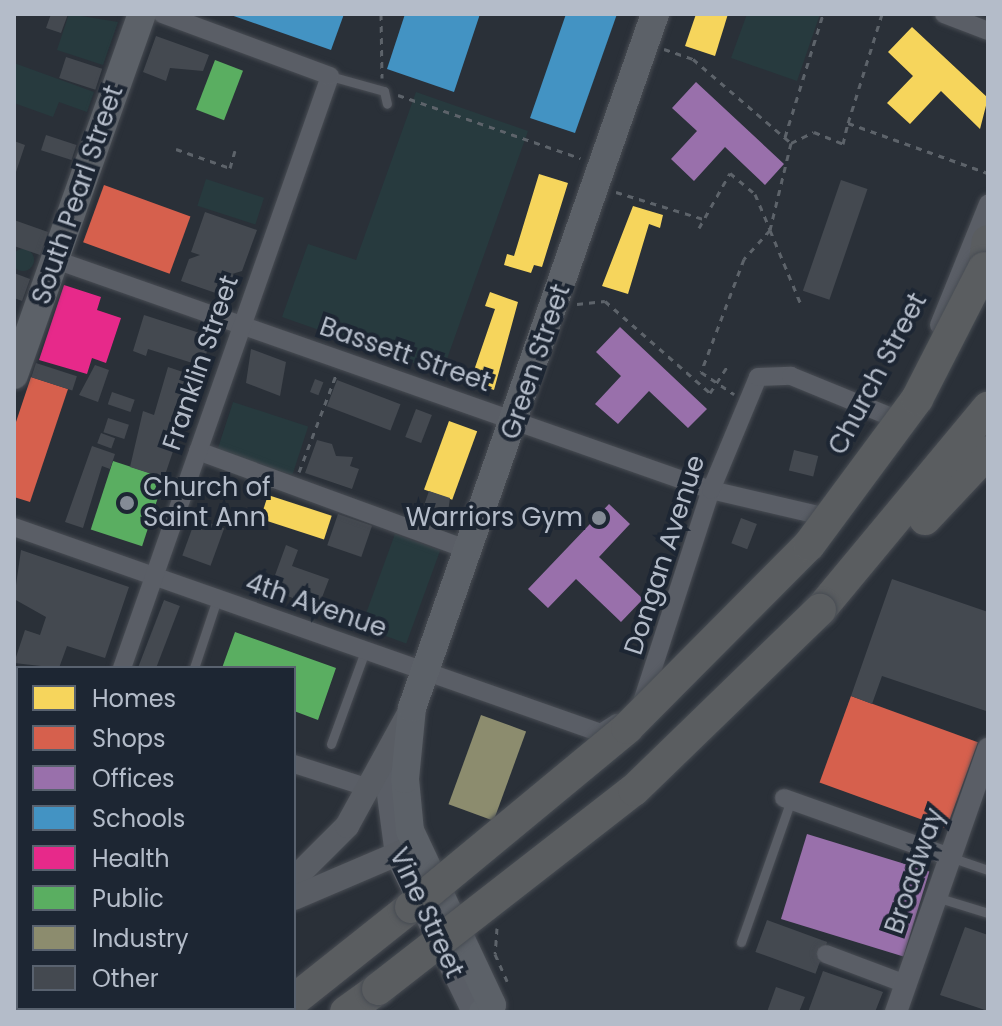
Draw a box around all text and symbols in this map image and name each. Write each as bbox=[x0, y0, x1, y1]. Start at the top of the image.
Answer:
street label: South Pearl Street bbox=[26, 81, 130, 309]
street label: Franklin Street bbox=[156, 271, 246, 455]
street label: Green Street bbox=[495, 280, 577, 444]
street label: Church Street bbox=[822, 288, 934, 460]
street label: Bassett Street bbox=[315, 311, 495, 399]
street label: Dongan Avenue bbox=[618, 451, 712, 659]
place label: Church of Saint Ann bbox=[143, 472, 271, 534]
marker: Church of Saint Ann bbox=[118, 494, 136, 512]
place label: Warriors Gym bbox=[406, 502, 583, 534]
marker: Warriors Gym bbox=[590, 509, 608, 527]
street label: 4th Avenue bbox=[241, 567, 391, 645]
legend bbox=[16, 666, 296, 1010]
text: Homes bbox=[92, 682, 176, 715]
text: Shops bbox=[92, 722, 166, 755]
text: Offices bbox=[92, 762, 175, 795]
text: Schools bbox=[92, 802, 185, 835]
street label: Broadway bbox=[879, 804, 951, 938]
text: Health bbox=[92, 842, 170, 875]
street label: Vine Street bbox=[382, 843, 470, 983]
text: Public bbox=[92, 882, 164, 915]
text: Industry bbox=[92, 922, 189, 955]
text: Other bbox=[92, 962, 159, 995]

